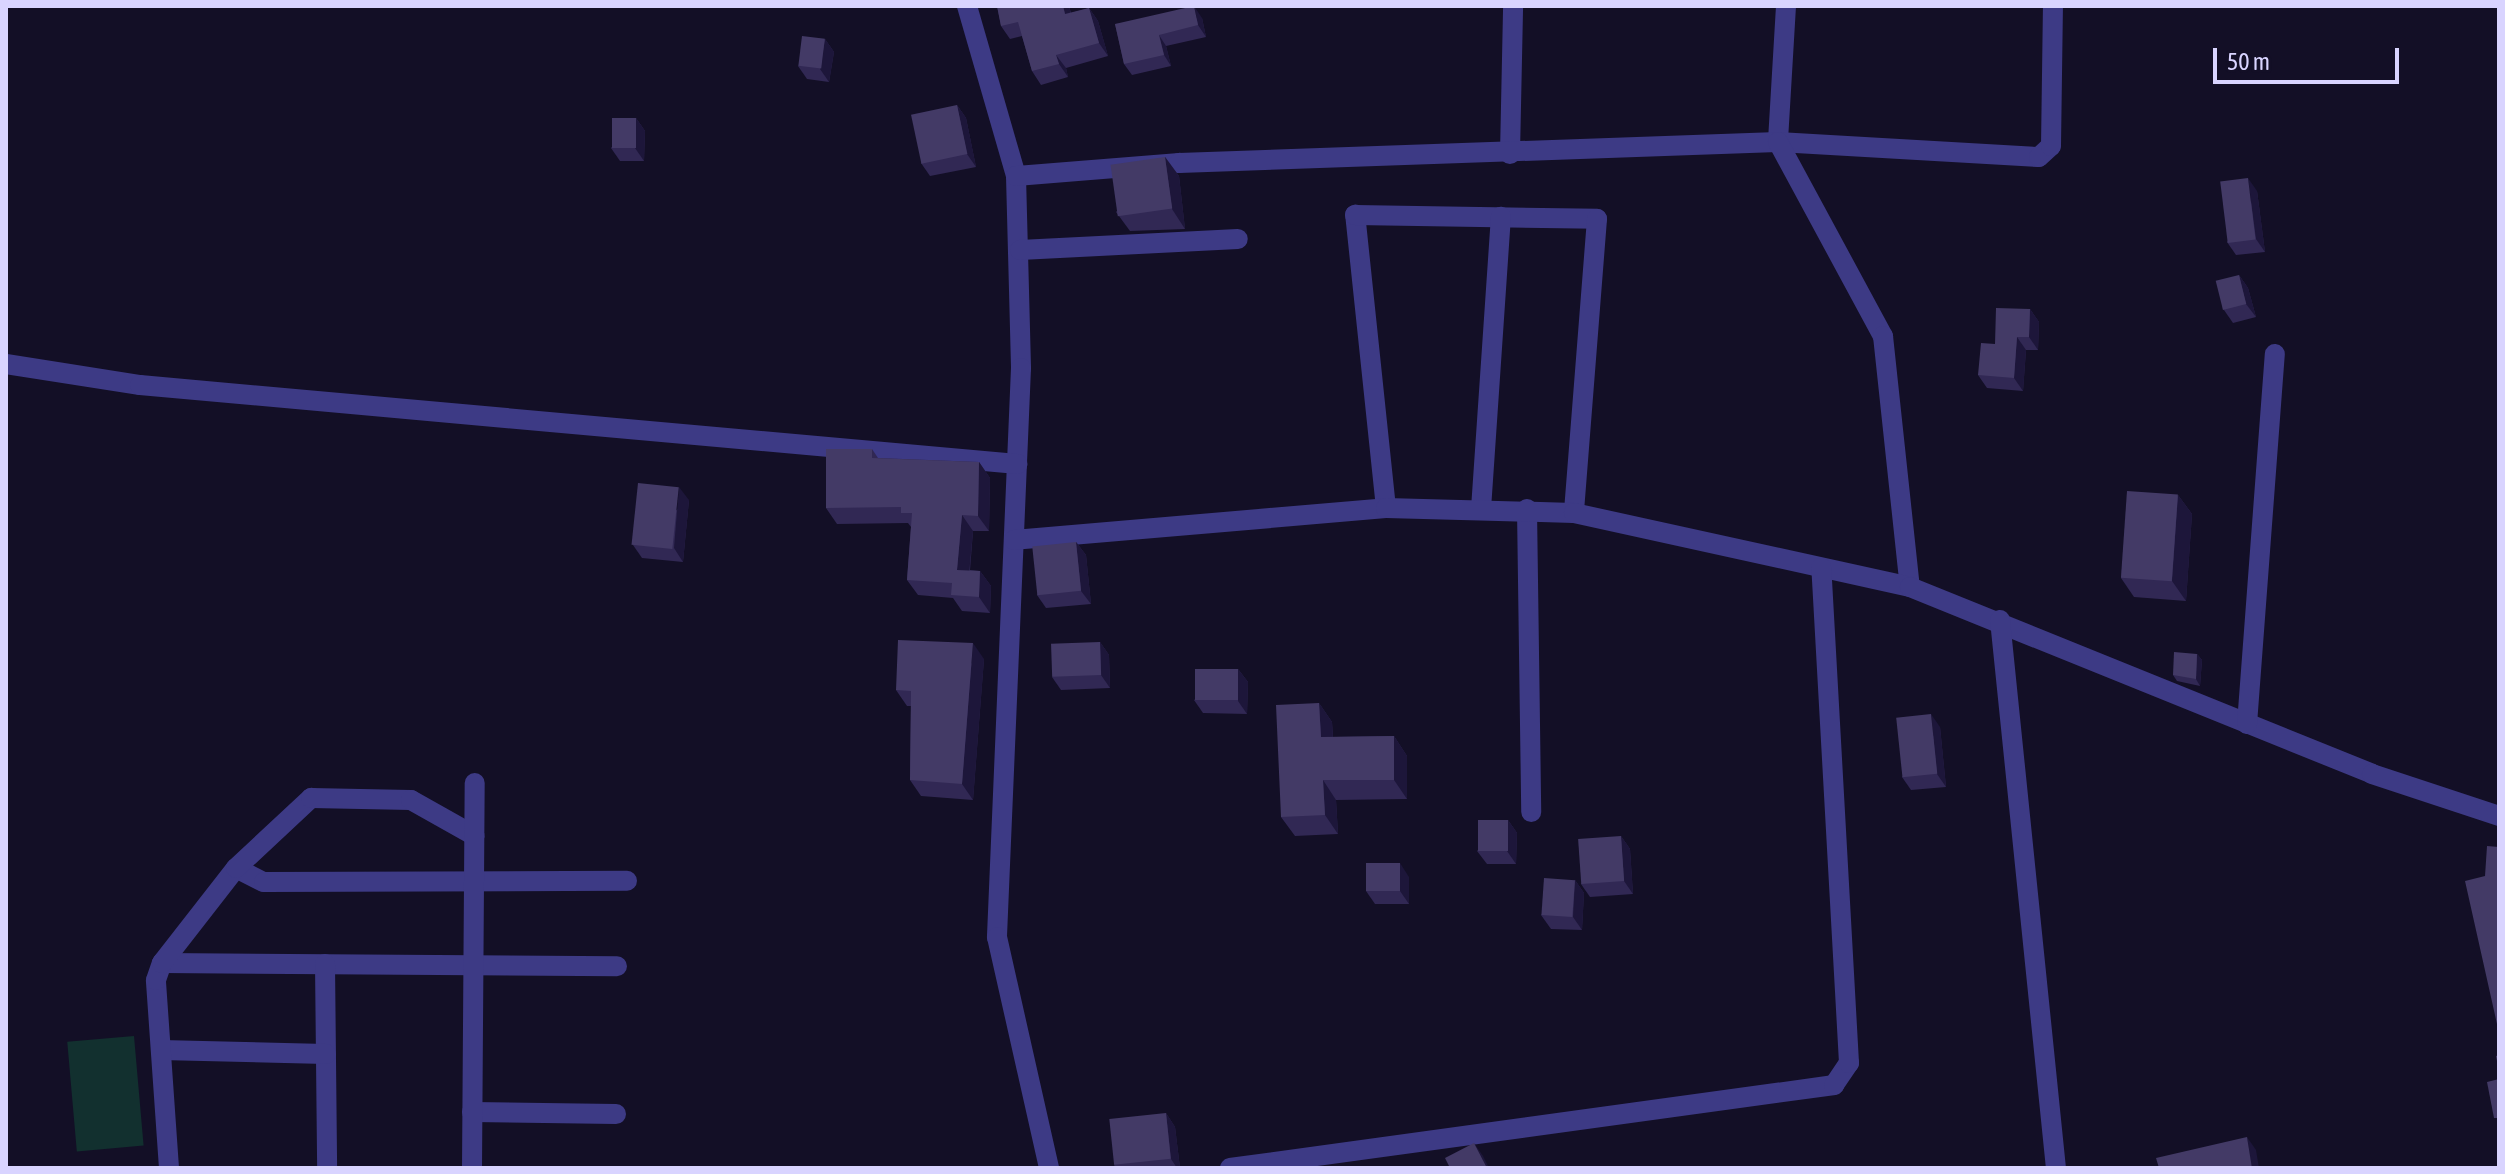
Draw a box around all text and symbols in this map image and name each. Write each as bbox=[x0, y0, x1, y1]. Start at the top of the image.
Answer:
scale bar bbox=[2217, 32, 2403, 82]
text: 50 m bbox=[2227, 48, 2270, 75]

